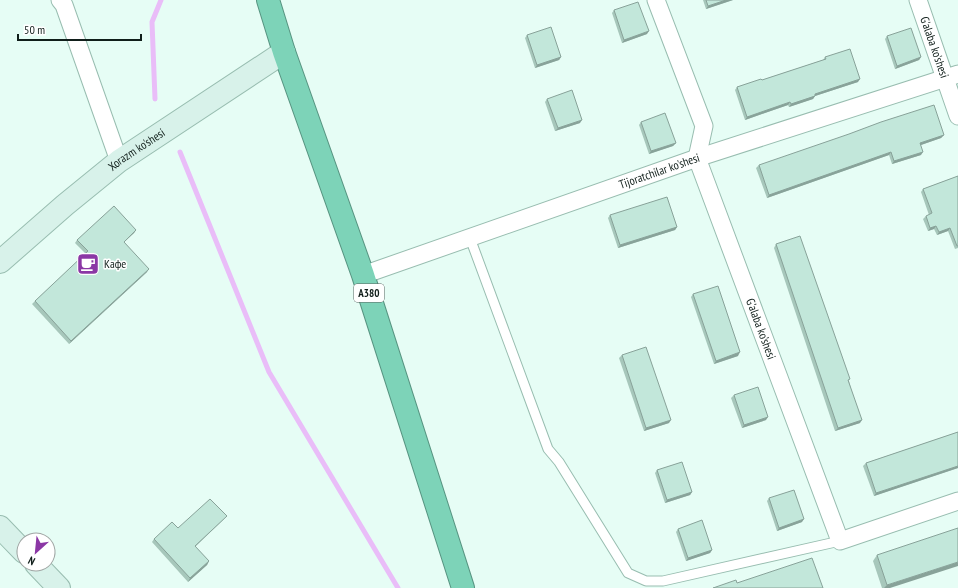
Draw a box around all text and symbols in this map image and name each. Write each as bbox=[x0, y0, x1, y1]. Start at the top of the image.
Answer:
street label: G'alaba ko'shesi bbox=[917, 14, 952, 80]
scale bar bbox=[18, 16, 141, 42]
text: 50 m bbox=[24, 22, 45, 37]
street label: Xorazm ko'shesi bbox=[105, 125, 168, 174]
street label: Tijoratchilar ko'shesi bbox=[617, 150, 701, 192]
cafe icon: Кафе bbox=[75, 251, 101, 277]
place label: Кафе bbox=[104, 256, 126, 271]
road number: A380 bbox=[354, 284, 384, 302]
street label: G'alaba ko'shesi bbox=[743, 296, 780, 361]
north arrow bbox=[16, 532, 56, 572]
text: N bbox=[26, 553, 37, 568]

